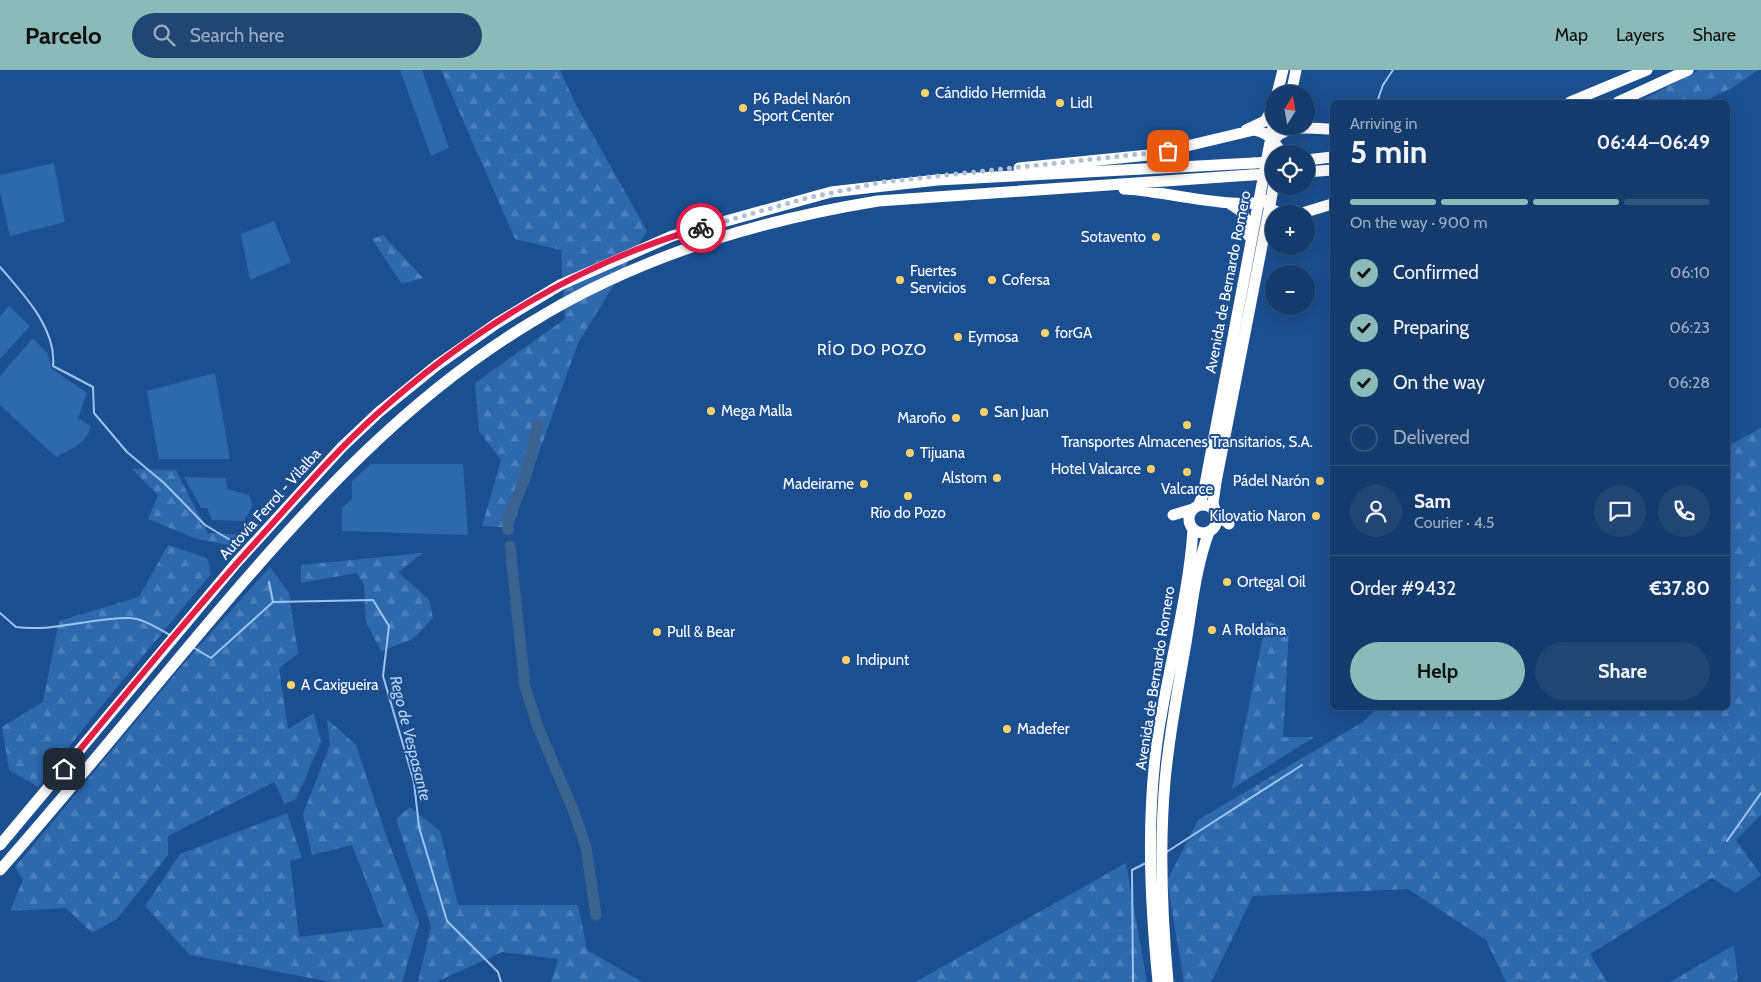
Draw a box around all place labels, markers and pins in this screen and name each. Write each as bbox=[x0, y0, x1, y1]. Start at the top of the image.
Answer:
place label: Cándido Hermida bbox=[935, 84, 1047, 102]
marker: Cándido Hermida bbox=[919, 87, 931, 99]
place label: P6 Padel Narón Sport Center bbox=[753, 90, 851, 125]
place label: Lidl bbox=[1070, 94, 1093, 112]
marker: Lidl bbox=[1054, 97, 1066, 109]
marker: P6 Padel Narón Sport Center bbox=[737, 102, 749, 114]
pin bbox=[1147, 130, 1189, 172]
place label: Sotavento bbox=[1081, 228, 1146, 246]
marker: Sotavento bbox=[1150, 231, 1162, 243]
place label: Fuertes Servicios bbox=[910, 262, 966, 297]
place label: Cofersa bbox=[1002, 271, 1051, 289]
marker: Fuertes Servicios bbox=[894, 274, 906, 286]
marker: Cofersa bbox=[986, 274, 998, 286]
place label: forGA bbox=[1055, 324, 1093, 342]
marker: forGA bbox=[1039, 327, 1051, 339]
place label: Eymosa bbox=[968, 328, 1019, 346]
marker: Eymosa bbox=[952, 331, 964, 343]
place label: Mega Malla bbox=[721, 402, 793, 420]
place label: San Juan bbox=[994, 403, 1049, 421]
marker: Mega Malla bbox=[705, 405, 717, 417]
marker: San Juan bbox=[978, 406, 990, 418]
place label: Maroño bbox=[897, 409, 946, 427]
marker: Maroño bbox=[950, 412, 962, 424]
marker: Transportes Almacenes Transitarios, S.A. bbox=[1181, 419, 1193, 431]
place label: Transportes Almacenes Transitarios, S.A. bbox=[1061, 433, 1313, 451]
place label: Tijuana bbox=[920, 444, 966, 462]
marker: Tijuana bbox=[904, 447, 916, 459]
place label: Hotel Valcarce bbox=[1051, 460, 1141, 478]
marker: Hotel Valcarce bbox=[1145, 463, 1157, 475]
marker: Valcarce bbox=[1181, 466, 1193, 478]
place label: Alstom bbox=[942, 469, 987, 487]
marker: Alstom bbox=[991, 472, 1003, 484]
place label: Pádel Narón bbox=[1233, 472, 1310, 490]
place label: Madeirame bbox=[783, 475, 854, 493]
marker: Pádel Narón bbox=[1314, 475, 1326, 487]
marker: Madeirame bbox=[858, 478, 870, 490]
place label: Valcarce bbox=[1161, 480, 1213, 498]
marker: Río do Pozo bbox=[902, 490, 914, 502]
place label: Río do Pozo bbox=[870, 504, 946, 522]
place label: Kilovatio Naron bbox=[1209, 507, 1306, 525]
marker: Kilovatio Naron bbox=[1310, 510, 1322, 522]
place label: Ortegal Oil bbox=[1237, 573, 1306, 591]
marker: Ortegal Oil bbox=[1221, 576, 1233, 588]
place label: A Roldana bbox=[1222, 621, 1287, 639]
place label: Pull & Bear bbox=[667, 623, 735, 641]
marker: A Roldana bbox=[1206, 624, 1218, 636]
marker: Pull & Bear bbox=[651, 626, 663, 638]
place label: Indipunt bbox=[856, 651, 909, 669]
marker: Indipunt bbox=[840, 654, 852, 666]
place label: A Caxigueira bbox=[301, 676, 379, 694]
marker: A Caxigueira bbox=[285, 679, 297, 691]
place label: Madefer bbox=[1017, 720, 1070, 738]
marker: Madefer bbox=[1001, 723, 1013, 735]
pin bbox=[43, 748, 85, 790]

